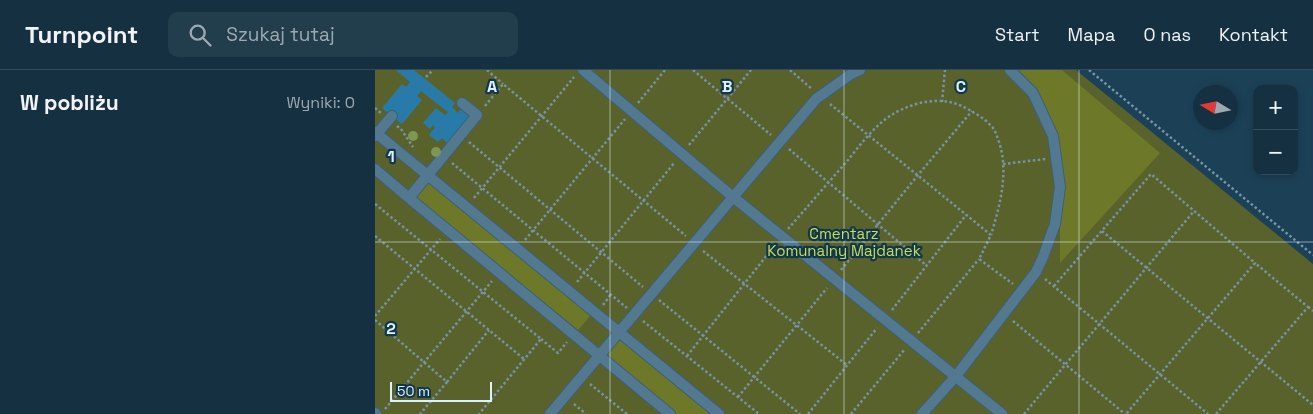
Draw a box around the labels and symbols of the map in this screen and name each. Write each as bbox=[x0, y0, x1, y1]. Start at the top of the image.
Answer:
text: A bbox=[487, 76, 497, 97]
text: B bbox=[722, 76, 732, 97]
text: C bbox=[956, 76, 966, 97]
north arrow bbox=[1193, 85, 1238, 130]
text: 1 bbox=[387, 146, 395, 167]
park label: Cmentarz Komunalny Majdanek bbox=[767, 224, 921, 260]
text: 2 bbox=[386, 318, 396, 339]
scale bar bbox=[390, 379, 493, 402]

